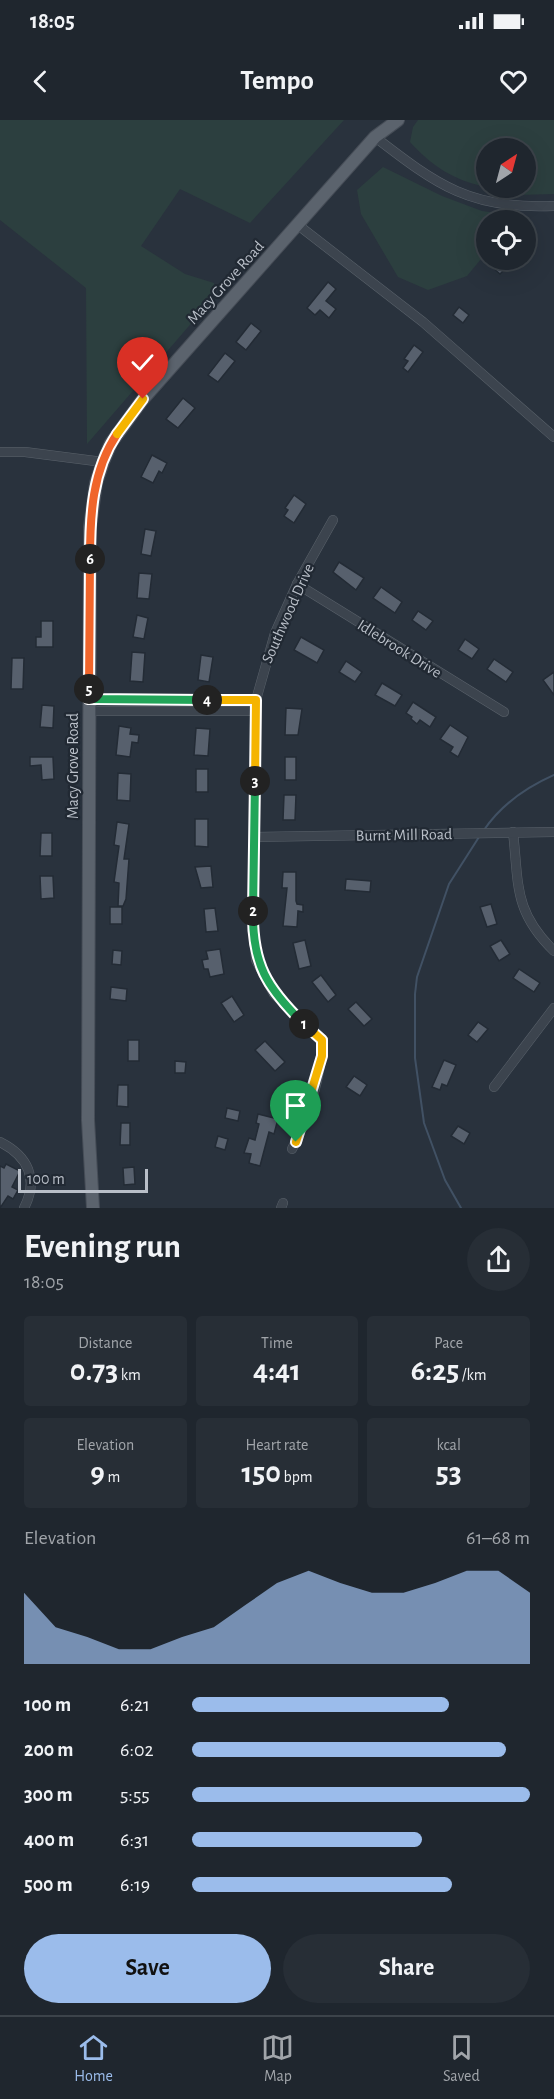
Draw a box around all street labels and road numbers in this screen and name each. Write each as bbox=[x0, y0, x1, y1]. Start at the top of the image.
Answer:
street label: Macy Grove Road bbox=[184, 238, 268, 328]
street label: Southwood Drive bbox=[259, 561, 317, 665]
street label: Idlebrook Drive bbox=[355, 617, 444, 681]
street label: Macy Grove Road bbox=[65, 713, 82, 819]
street label: Burnt Mill Road bbox=[356, 826, 452, 844]

